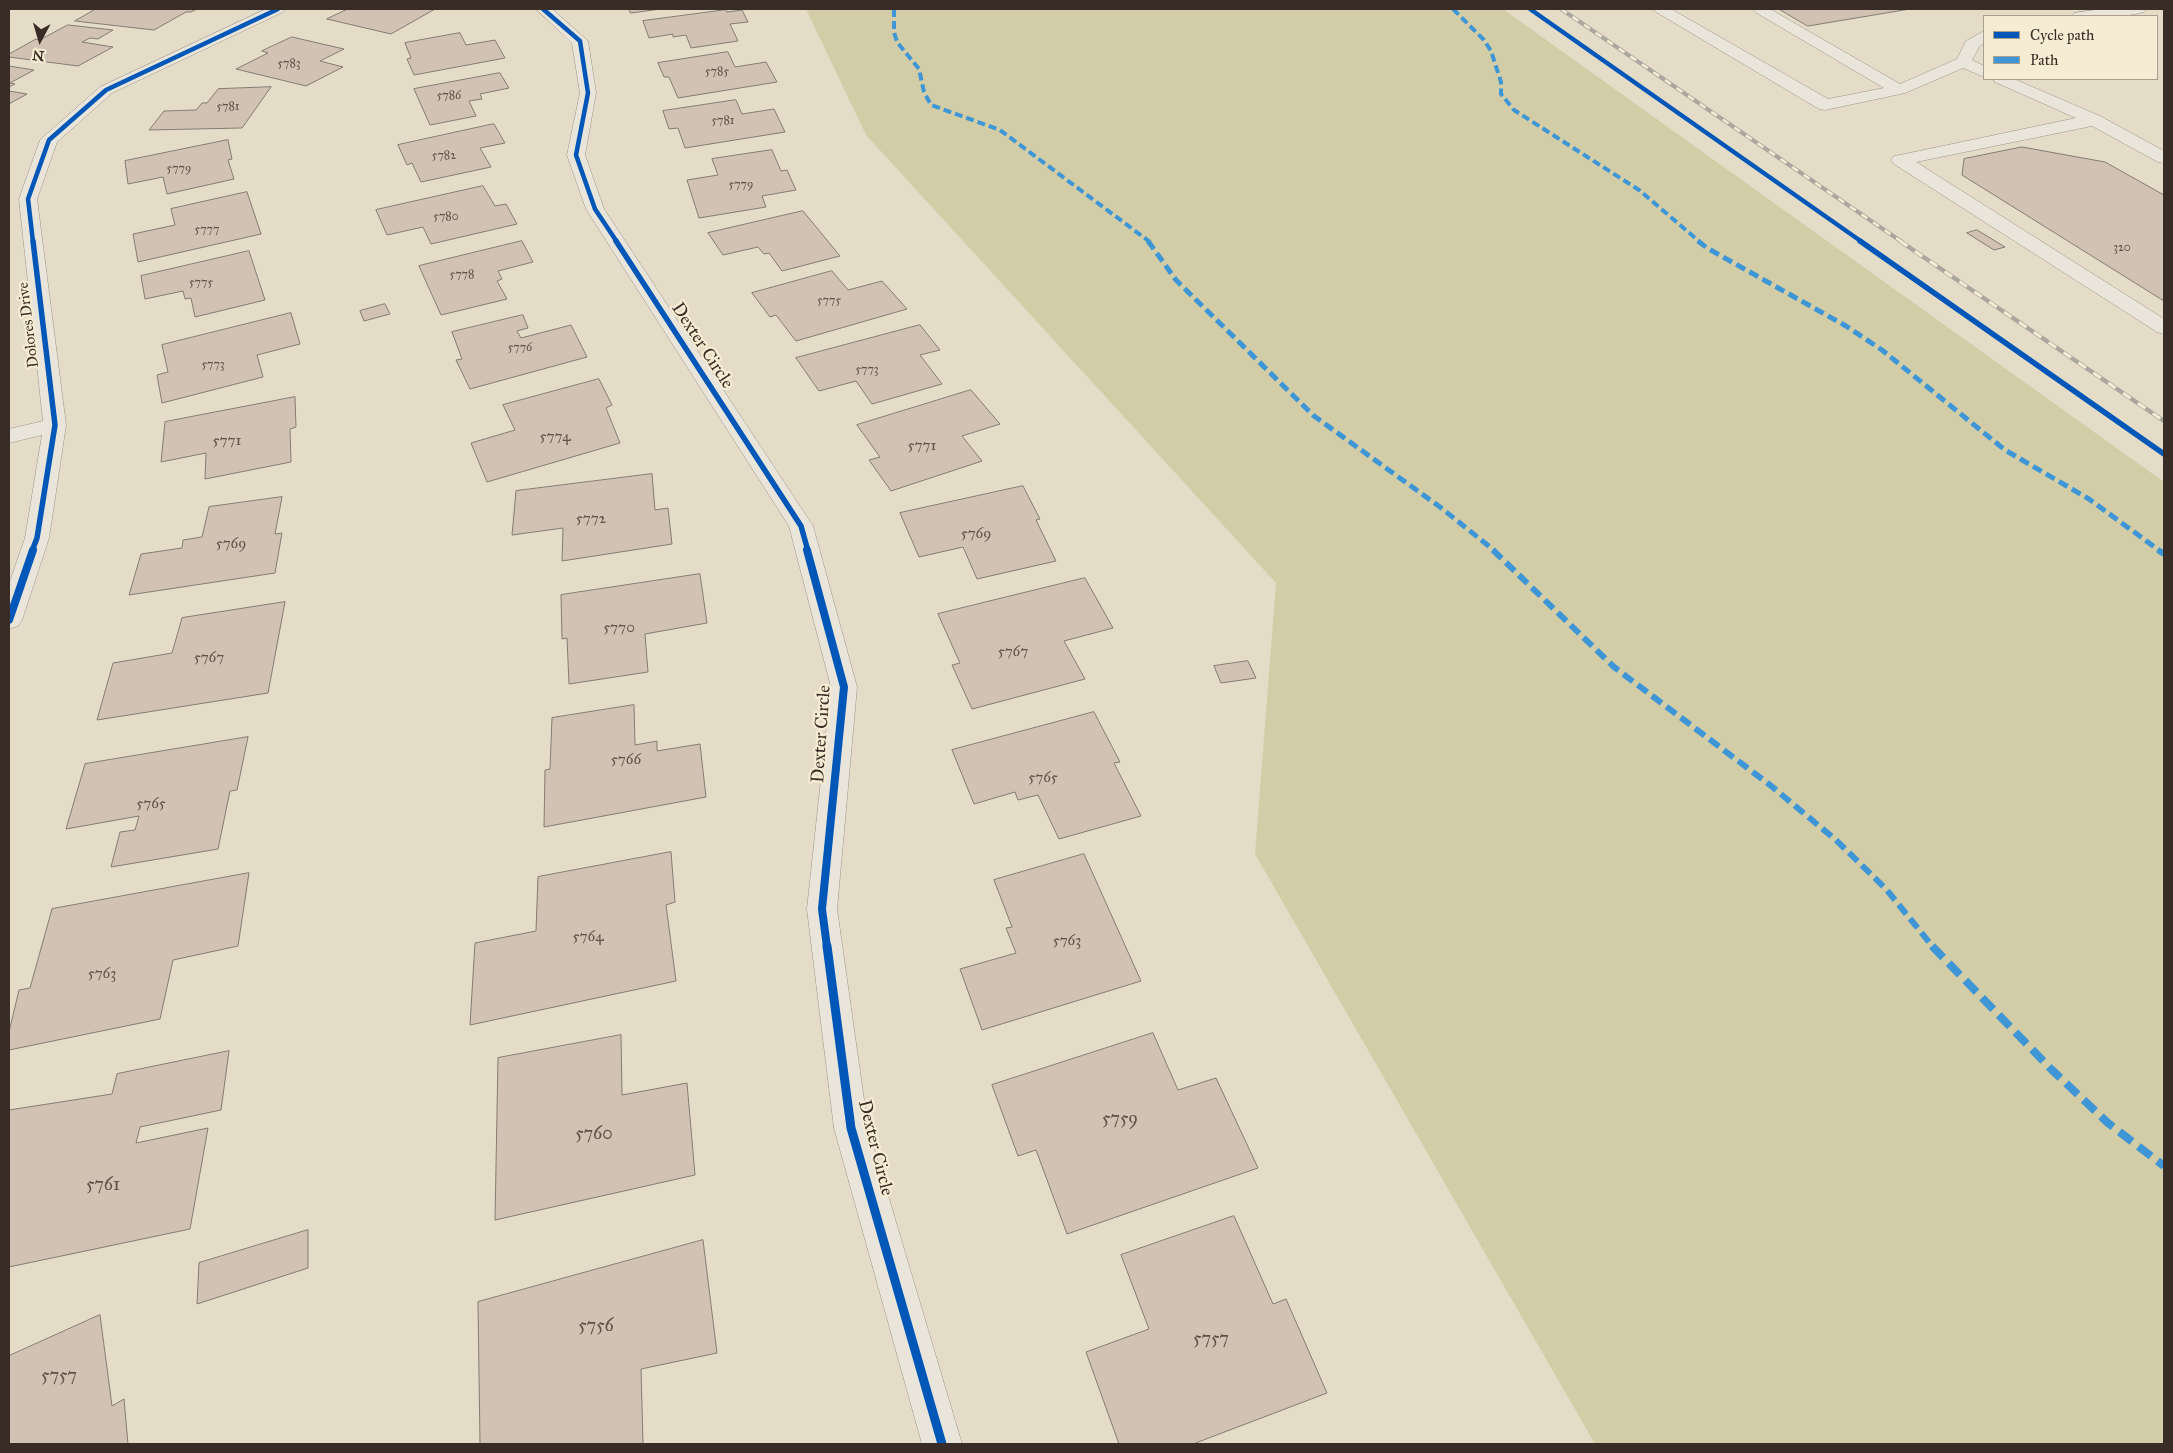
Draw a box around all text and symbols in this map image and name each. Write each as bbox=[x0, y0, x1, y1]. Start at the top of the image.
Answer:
north arrow bbox=[15, 15, 65, 65]
legend bbox=[1983, 15, 2158, 80]
text: Cycle path bbox=[2030, 26, 2094, 44]
text: N bbox=[32, 46, 45, 64]
text: Path bbox=[2030, 51, 2058, 69]
house number: 5783 bbox=[277, 57, 301, 71]
house number: 5785 bbox=[705, 65, 729, 79]
house number: 5786 bbox=[437, 89, 461, 103]
house number: 5781 bbox=[216, 100, 240, 114]
house number: 5781 bbox=[711, 114, 735, 128]
house number: 5782 bbox=[432, 149, 456, 163]
house number: 5779 bbox=[167, 162, 191, 176]
house number: 5779 bbox=[729, 178, 753, 192]
house number: 5780 bbox=[433, 210, 459, 224]
house number: 5777 bbox=[195, 223, 219, 237]
house number: 320 bbox=[2113, 241, 2131, 255]
house number: 5778 bbox=[450, 268, 474, 282]
house number: 5775 bbox=[189, 276, 213, 290]
street label: Dolores Drive bbox=[15, 281, 43, 369]
house number: 5775 bbox=[817, 294, 841, 308]
street label: Dexter Circle bbox=[666, 299, 738, 393]
house number: 5776 bbox=[508, 341, 532, 355]
house number: 5773 bbox=[201, 358, 225, 372]
house number: 5773 bbox=[855, 363, 879, 377]
house number: 5774 bbox=[540, 428, 570, 446]
house number: 5771 bbox=[213, 432, 241, 450]
house number: 5771 bbox=[908, 437, 936, 455]
house number: 5772 bbox=[576, 510, 606, 528]
house number: 5769 bbox=[961, 525, 991, 543]
house number: 5769 bbox=[216, 535, 246, 553]
house number: 5770 bbox=[603, 619, 635, 637]
house number: 5767 bbox=[998, 643, 1028, 661]
house number: 5767 bbox=[194, 649, 224, 667]
street label: Dexter Circle bbox=[808, 684, 836, 784]
house number: 5766 bbox=[611, 751, 641, 769]
house number: 5765 bbox=[1028, 769, 1058, 787]
house number: 5765 bbox=[136, 795, 166, 813]
house number: 5764 bbox=[573, 928, 603, 946]
house number: 5763 bbox=[1053, 932, 1081, 950]
house number: 5763 bbox=[88, 965, 116, 983]
street label: Dexter Circle bbox=[853, 1098, 897, 1198]
house number: 5759 bbox=[1102, 1109, 1138, 1131]
house number: 5760 bbox=[575, 1124, 613, 1146]
house number: 5761 bbox=[86, 1175, 120, 1197]
house number: 5756 bbox=[578, 1316, 614, 1338]
house number: 5757 bbox=[1193, 1329, 1229, 1351]
house number: 5757 bbox=[41, 1366, 77, 1388]

